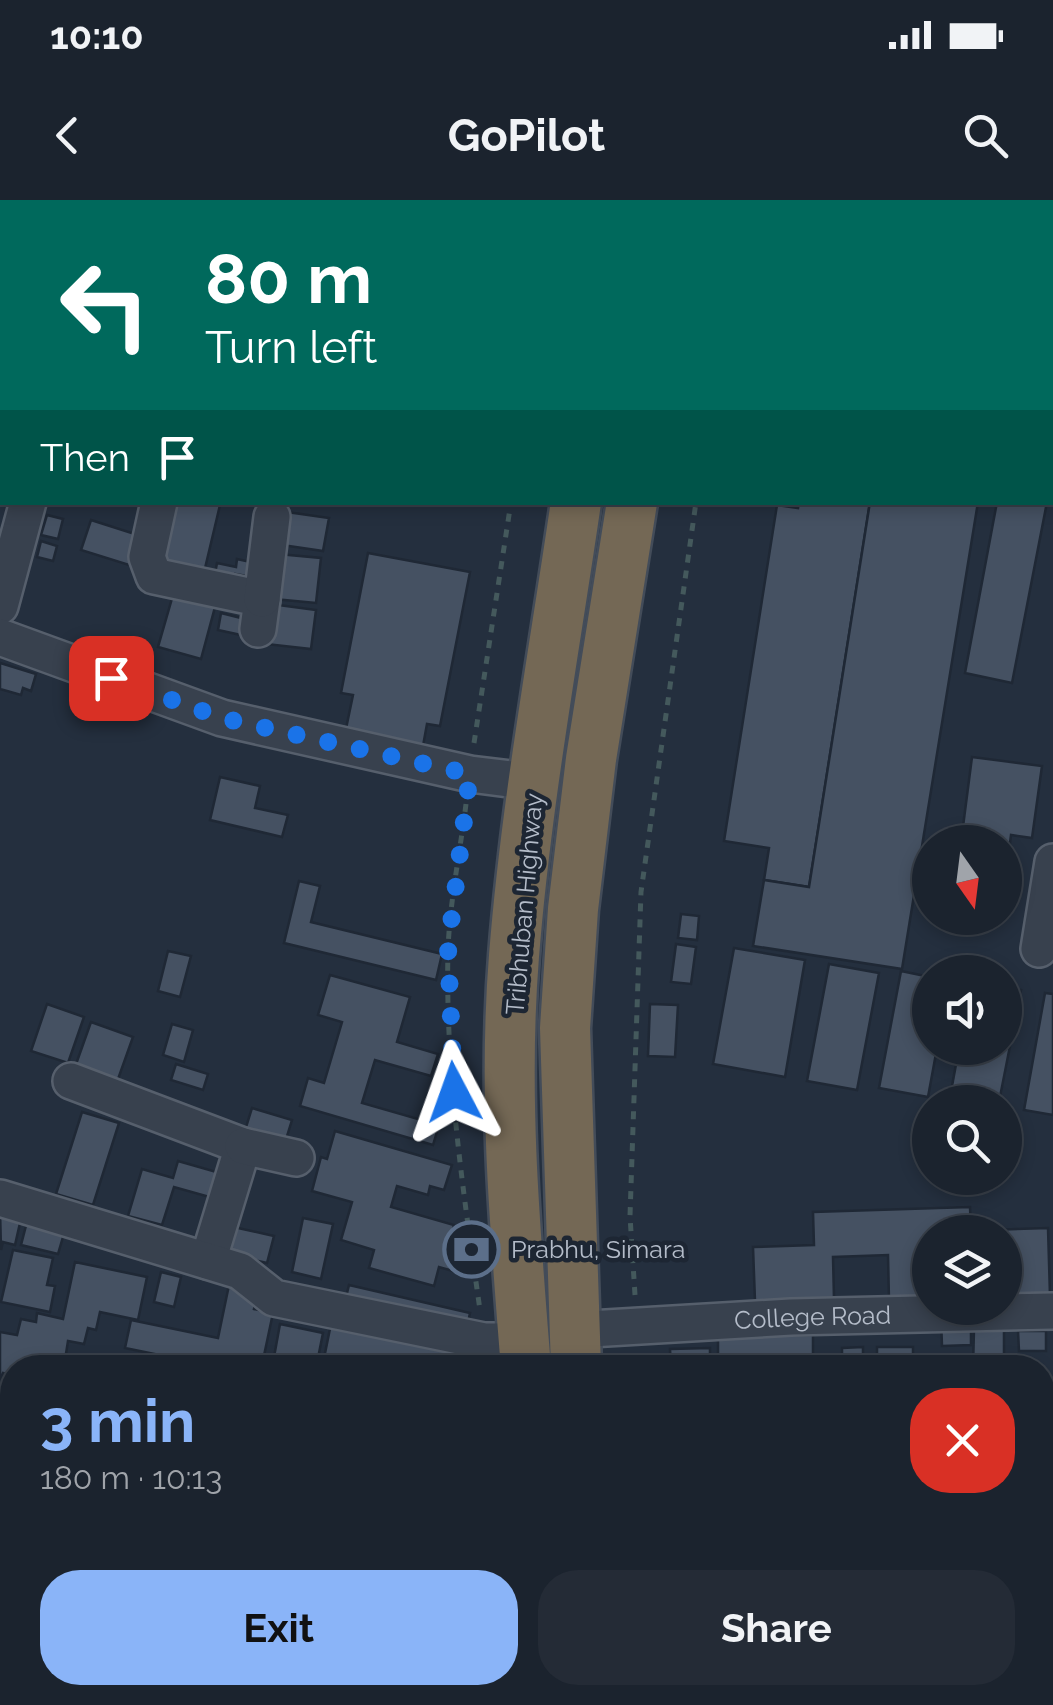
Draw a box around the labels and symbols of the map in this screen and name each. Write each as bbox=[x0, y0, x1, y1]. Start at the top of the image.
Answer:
pin bbox=[69, 636, 154, 721]
street label: Tribhuban Highway bbox=[499, 791, 549, 1016]
north arrow bbox=[912, 825, 1022, 935]
position arrow bbox=[402, 1040, 506, 1144]
bank icon: Prabhu, Simara bbox=[442, 1219, 502, 1279]
place label: Prabhu, Simara bbox=[511, 1234, 685, 1264]
street label: College Road bbox=[733, 1300, 891, 1335]

